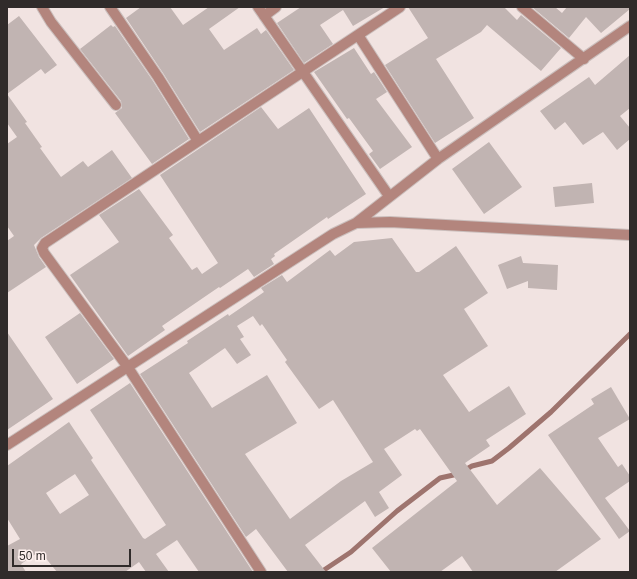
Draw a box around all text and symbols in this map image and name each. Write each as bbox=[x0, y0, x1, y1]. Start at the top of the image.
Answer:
scale bar bbox=[14, 541, 133, 567]
text: 50 m bbox=[19, 549, 46, 563]

